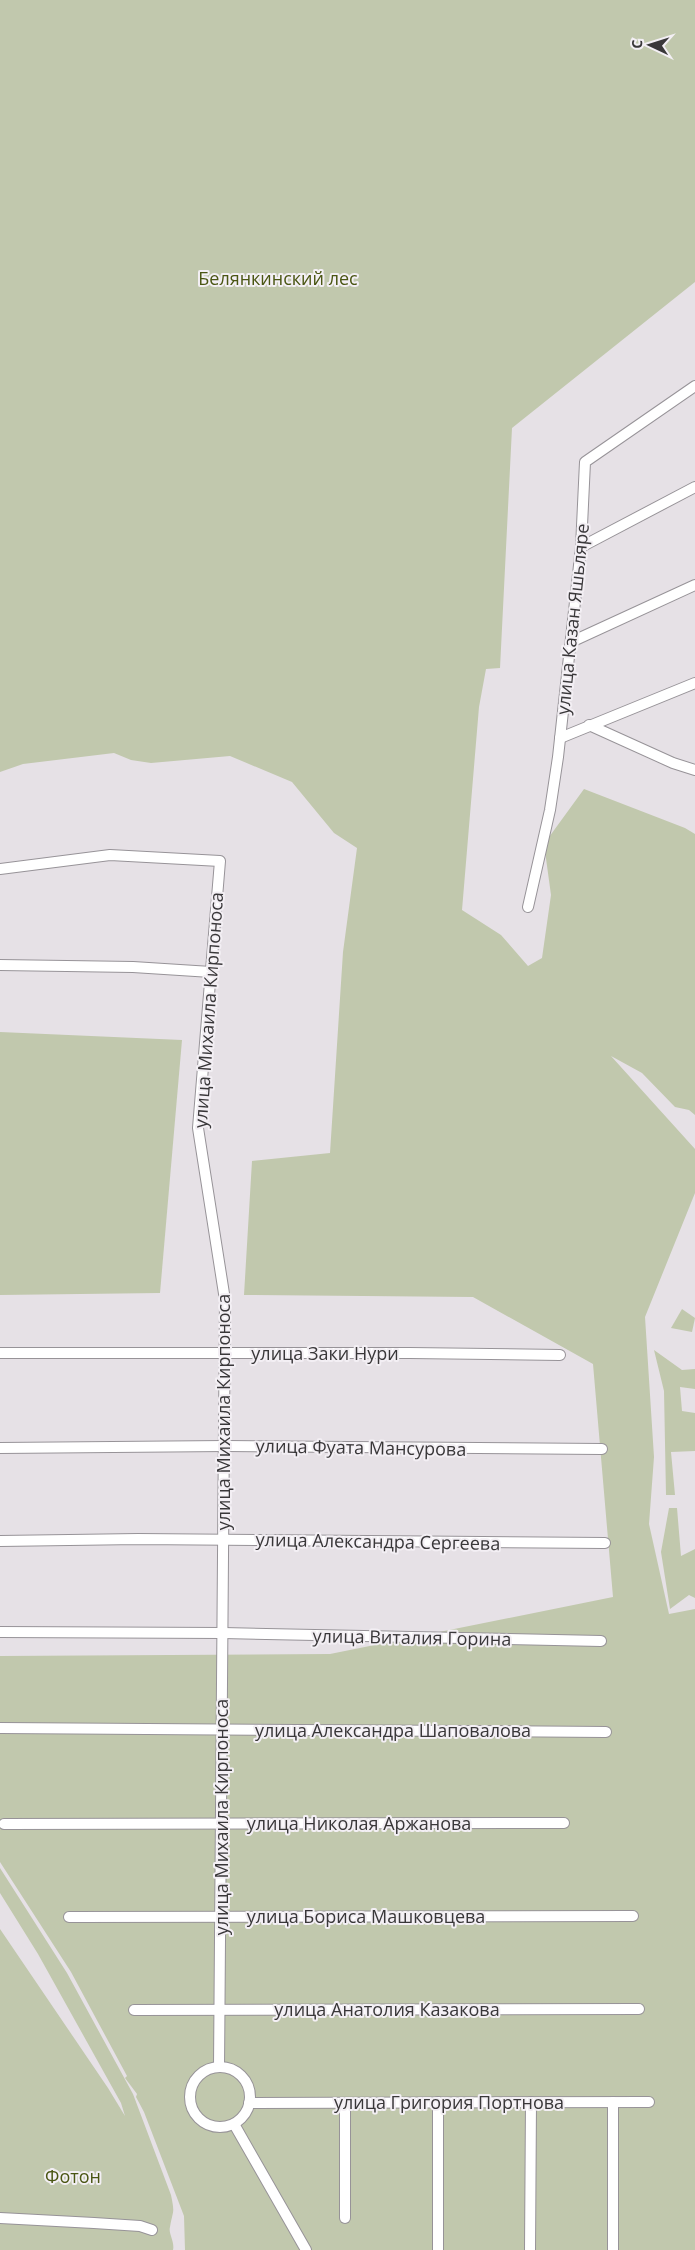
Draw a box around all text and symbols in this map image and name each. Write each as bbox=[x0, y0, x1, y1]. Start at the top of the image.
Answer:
north arrow bbox=[625, 20, 675, 70]
text: С bbox=[627, 39, 646, 49]
park label: Белянкинский лес bbox=[198, 266, 358, 290]
street label: улица Казан Яшьляре bbox=[550, 522, 594, 716]
street label: улица Михаила Кирпоноса bbox=[188, 891, 228, 1129]
street label: улица Михаила Кирпоноса bbox=[211, 1294, 235, 1530]
street label: улица Заки Нури bbox=[251, 1341, 399, 1365]
street label: улица Фуата Мансурова bbox=[255, 1433, 467, 1461]
street label: улица Александра Сергеева bbox=[255, 1527, 501, 1555]
street label: улица Виталия Горина bbox=[312, 1623, 512, 1651]
street label: улица Михаила Кирпоноса bbox=[209, 1699, 233, 1935]
street label: улица Александра Шаповалова bbox=[255, 1718, 531, 1742]
street label: улица Николая Аржанова bbox=[247, 1811, 471, 1835]
street label: улица Бориса Машковцева bbox=[247, 1904, 485, 1928]
street label: улица Анатолия Казакова bbox=[274, 1997, 500, 2021]
street label: улица Григория Портнова bbox=[334, 2090, 564, 2114]
park label: Фотон bbox=[45, 2164, 101, 2188]

